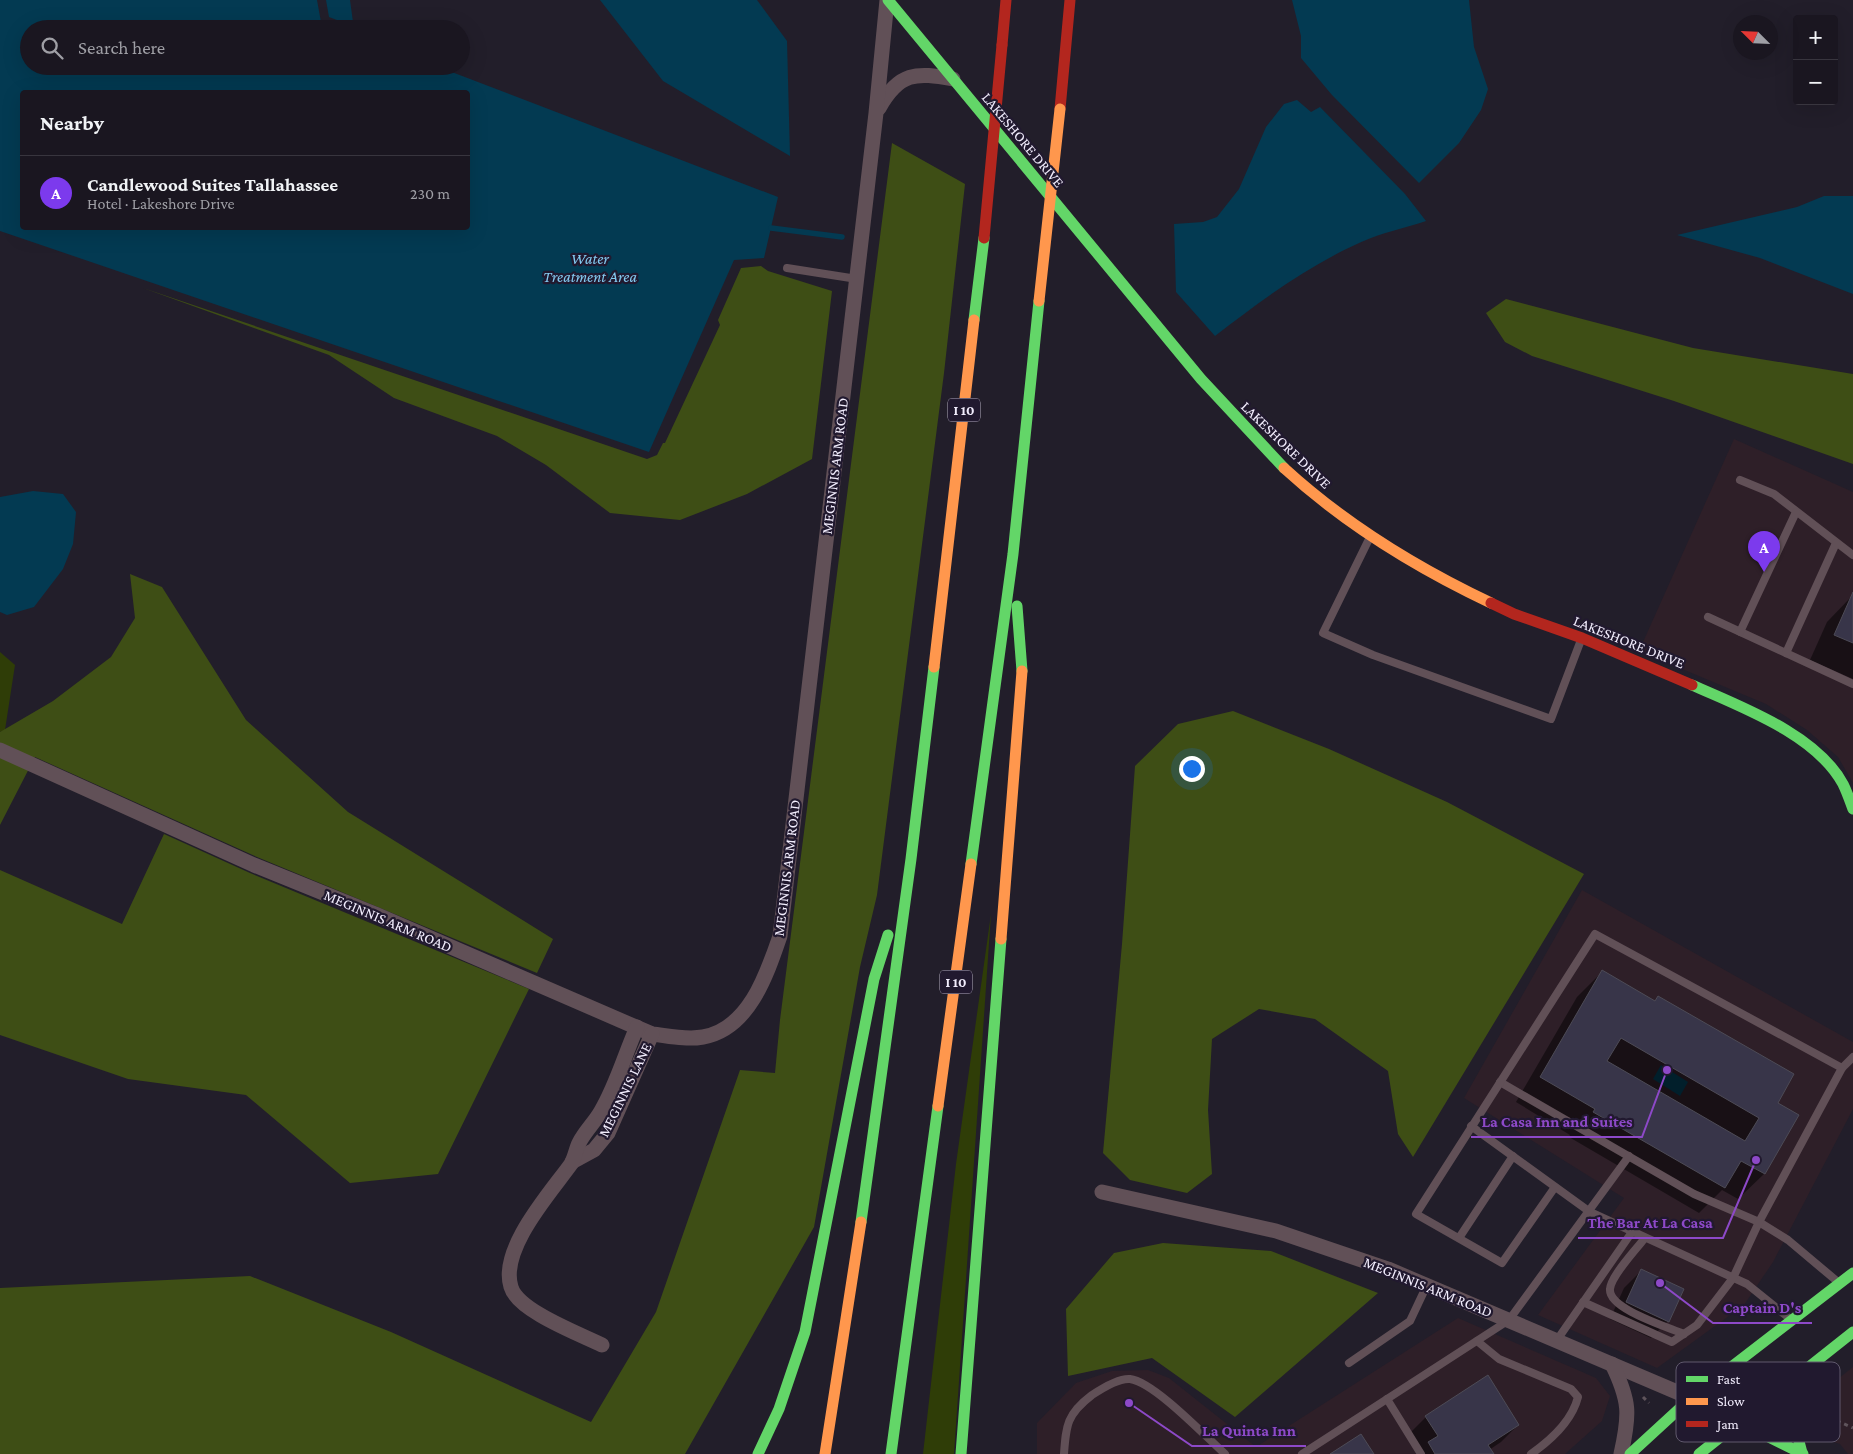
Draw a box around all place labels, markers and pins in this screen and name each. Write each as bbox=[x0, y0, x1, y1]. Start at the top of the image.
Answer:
pin: A bbox=[1748, 531, 1780, 572]
callout: La Casa Inn and Suites bbox=[1471, 1106, 1642, 1137]
callout: The Bar At La Casa bbox=[1578, 1207, 1723, 1238]
callout: Captain D's bbox=[1713, 1292, 1812, 1323]
callout: La Quinta Inn bbox=[1192, 1415, 1306, 1446]

